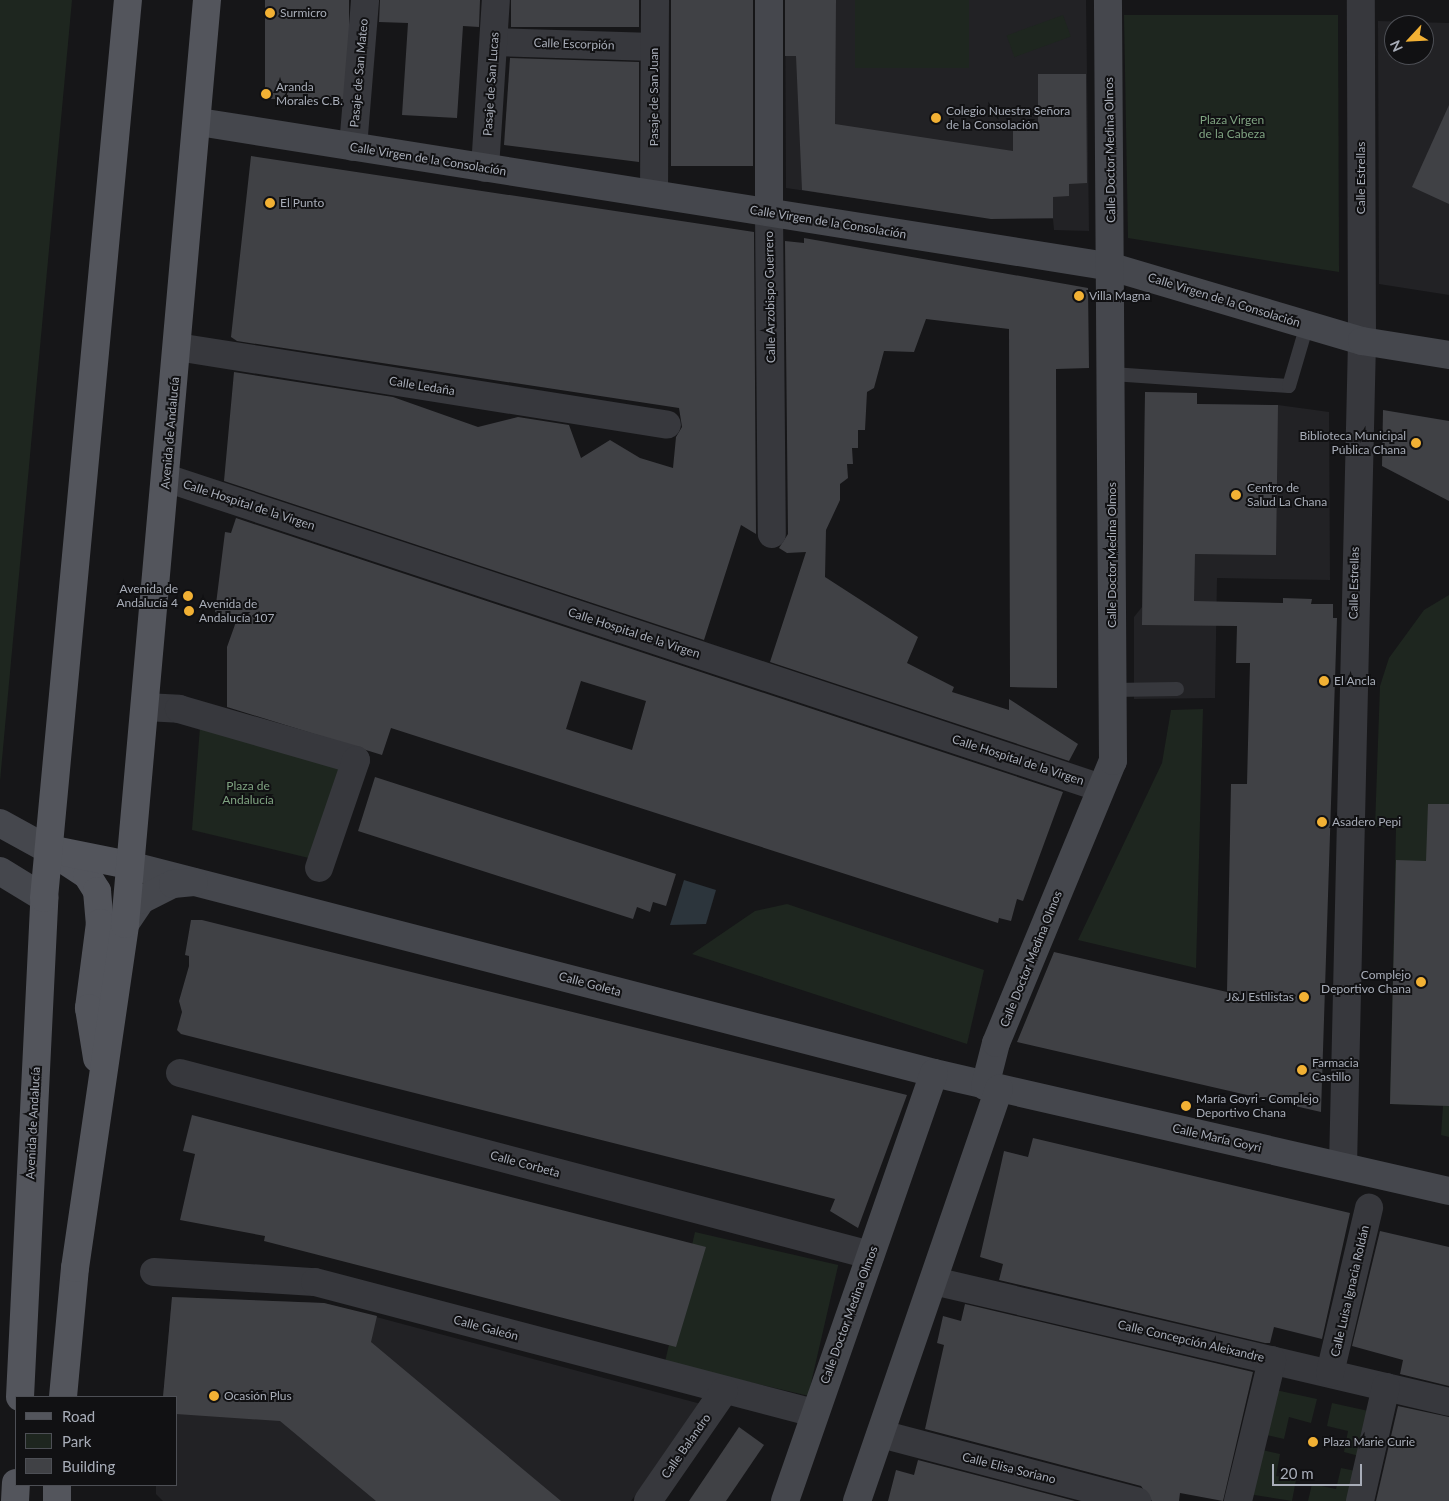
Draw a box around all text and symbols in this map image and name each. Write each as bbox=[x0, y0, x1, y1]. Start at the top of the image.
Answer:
place label: Surmicro bbox=[280, 6, 327, 20]
marker: Surmicro bbox=[264, 7, 276, 19]
north arrow bbox=[1384, 15, 1434, 65]
street label: Pasaje de San Mateo bbox=[347, 18, 371, 128]
street label: Pasaje de San Lucas bbox=[480, 32, 502, 136]
street label: Calle Escorpión bbox=[533, 35, 615, 53]
text: N bbox=[1386, 38, 1406, 55]
street label: Pasaje de San Juan bbox=[647, 48, 661, 146]
street label: Calle Doctor Medina Olmos bbox=[1102, 77, 1118, 223]
place label: Aranda Morales C.B. bbox=[276, 80, 343, 108]
marker: Aranda Morales C.B. bbox=[260, 88, 272, 100]
place label: Colegio Nuestra Señora de la Consolación bbox=[946, 104, 1070, 132]
marker: Colegio Nuestra Señora de la Consolación bbox=[930, 112, 942, 124]
park label: Plaza Virgen de la Cabeza bbox=[1199, 113, 1265, 141]
street label: Calle Virgen de la Consolación bbox=[348, 139, 508, 179]
street label: Calle Estrellas bbox=[1354, 142, 1368, 214]
place label: El Punto bbox=[280, 196, 324, 210]
marker: El Punto bbox=[264, 197, 276, 209]
street label: Calle Virgen de la Consolación bbox=[748, 202, 908, 242]
street label: Calle Arzobispo Guerrero bbox=[762, 231, 778, 363]
street label: Calle Virgen de la Consolación bbox=[1146, 270, 1302, 330]
place label: Villa Magna bbox=[1089, 289, 1151, 303]
marker: Villa Magna bbox=[1073, 290, 1085, 302]
street label: Calle Ledaña bbox=[388, 374, 456, 398]
street label: Avenida de Andalucía bbox=[158, 376, 182, 490]
place label: Biblioteca Municipal Pública Chana bbox=[1300, 429, 1406, 457]
marker: Biblioteca Municipal Pública Chana bbox=[1410, 437, 1422, 449]
street label: Calle Hospital de la Virgen bbox=[181, 477, 317, 533]
place label: Centro de Salud La Chana bbox=[1247, 481, 1327, 509]
street label: Calle Doctor Medina Olmos bbox=[1105, 482, 1119, 628]
marker: Centro de Salud La Chana bbox=[1229, 488, 1243, 502]
street label: Calle Estrellas bbox=[1346, 547, 1362, 619]
place label: Avenida de Andalucía 4 bbox=[116, 582, 178, 610]
marker: Avenida de Andalucía 4 bbox=[182, 590, 194, 602]
place label: Avenida de Andalucía 107 bbox=[199, 597, 275, 625]
marker: Avenida de Andalucía 107 bbox=[183, 605, 195, 617]
street label: Calle Hospital de la Virgen bbox=[566, 605, 702, 661]
place label: El Ancla bbox=[1334, 674, 1376, 688]
marker: El Ancla bbox=[1318, 675, 1330, 687]
street label: Calle Hospital de la Virgen bbox=[950, 732, 1086, 788]
park label: Plaza de Andalucía bbox=[222, 779, 274, 807]
place label: Asadero Pepi bbox=[1332, 815, 1401, 829]
marker: Asadero Pepi bbox=[1316, 816, 1328, 828]
street label: Calle Doctor Medina Olmos bbox=[997, 889, 1065, 1029]
place label: Complejo Deportivo Chana bbox=[1321, 968, 1411, 996]
street label: Calle Goleta bbox=[557, 969, 623, 999]
marker: Complejo Deportivo Chana bbox=[1415, 976, 1427, 988]
place label: J&J Estilistas bbox=[1226, 990, 1294, 1004]
marker: J&J Estilistas bbox=[1298, 991, 1310, 1003]
place label: Farmacia Castillo bbox=[1312, 1056, 1359, 1084]
marker: Farmacia Castillo bbox=[1296, 1064, 1308, 1076]
street label: Avenida de Andalucía bbox=[23, 1066, 43, 1180]
place label: María Goyri - Complejo Deportivo Chana bbox=[1196, 1092, 1319, 1120]
marker: María Goyri - Complejo Deportivo Chana bbox=[1180, 1100, 1192, 1112]
street label: Calle María Goyri bbox=[1171, 1121, 1263, 1155]
street label: Calle Corbeta bbox=[489, 1148, 561, 1180]
street label: Calle Luisa Ignacia Roldán bbox=[1328, 1224, 1372, 1358]
street label: Calle Doctor Medina Olmos bbox=[817, 1244, 881, 1386]
street label: Calle Galeón bbox=[452, 1312, 520, 1344]
street label: Calle Concepción Aleixandre bbox=[1116, 1317, 1266, 1365]
place label: Ocasión Plus bbox=[224, 1389, 292, 1403]
marker: Ocasión Plus bbox=[208, 1390, 220, 1402]
legend bbox=[15, 1396, 178, 1486]
text: Road bbox=[62, 1407, 95, 1425]
street label: Calle Balandro bbox=[658, 1411, 714, 1481]
text: Park bbox=[62, 1432, 91, 1450]
place label: Plaza Marie Curie bbox=[1323, 1435, 1415, 1449]
marker: Plaza Marie Curie bbox=[1307, 1436, 1319, 1448]
street label: Calle Elisa Soriano bbox=[961, 1449, 1057, 1487]
scale bar bbox=[1274, 1454, 1364, 1486]
text: Building bbox=[62, 1457, 115, 1475]
text: 20 m bbox=[1280, 1464, 1314, 1482]

